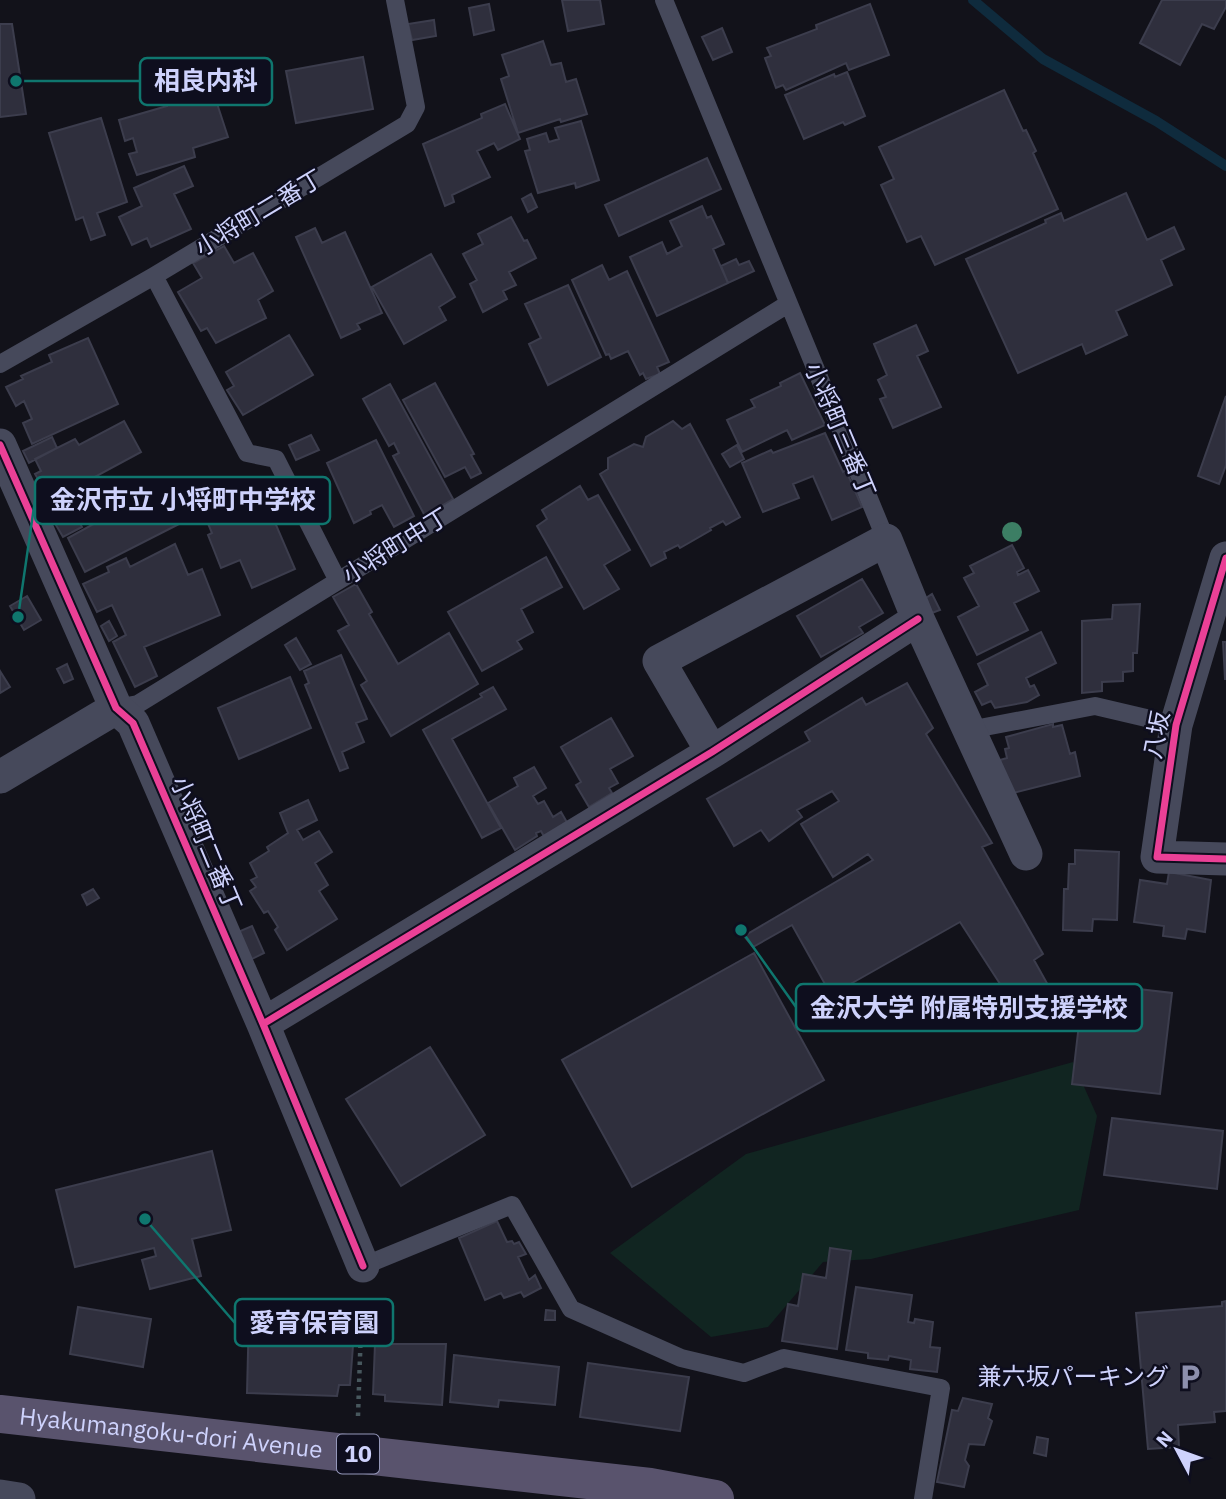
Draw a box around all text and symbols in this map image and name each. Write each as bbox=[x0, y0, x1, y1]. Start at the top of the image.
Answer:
callout: 相良内科 bbox=[140, 58, 272, 105]
text: 相良内科 bbox=[154, 63, 258, 97]
street label: 小将町二番丁 bbox=[189, 161, 328, 263]
street label: 小将町三番丁 bbox=[798, 357, 884, 502]
callout: 金沢市立 小将町中学校 bbox=[35, 477, 330, 524]
text: 金沢市立 小将町中学校 bbox=[50, 482, 316, 516]
street label: 小将町中丁 bbox=[336, 500, 455, 591]
street label: 八坂 bbox=[1136, 708, 1176, 761]
street label: 小将町二番丁 bbox=[164, 771, 250, 916]
callout: 金沢大学 附属特別支援学校 bbox=[796, 984, 1142, 1031]
text: 金沢大学 附属特別支援学校 bbox=[810, 990, 1128, 1024]
callout: 愛育保育園 bbox=[235, 1299, 393, 1346]
text: 愛育保育園 bbox=[249, 1305, 379, 1339]
place label: 兼六坂パーキング bbox=[978, 1360, 1169, 1392]
parking icon: 兼六坂パーキング bbox=[1175, 1362, 1205, 1392]
street label: Hyakumangoku-dori Avenue bbox=[18, 1399, 324, 1465]
north arrow bbox=[1142, 1415, 1212, 1485]
text: N bbox=[1151, 1426, 1178, 1452]
road number: 10 bbox=[337, 1434, 379, 1474]

